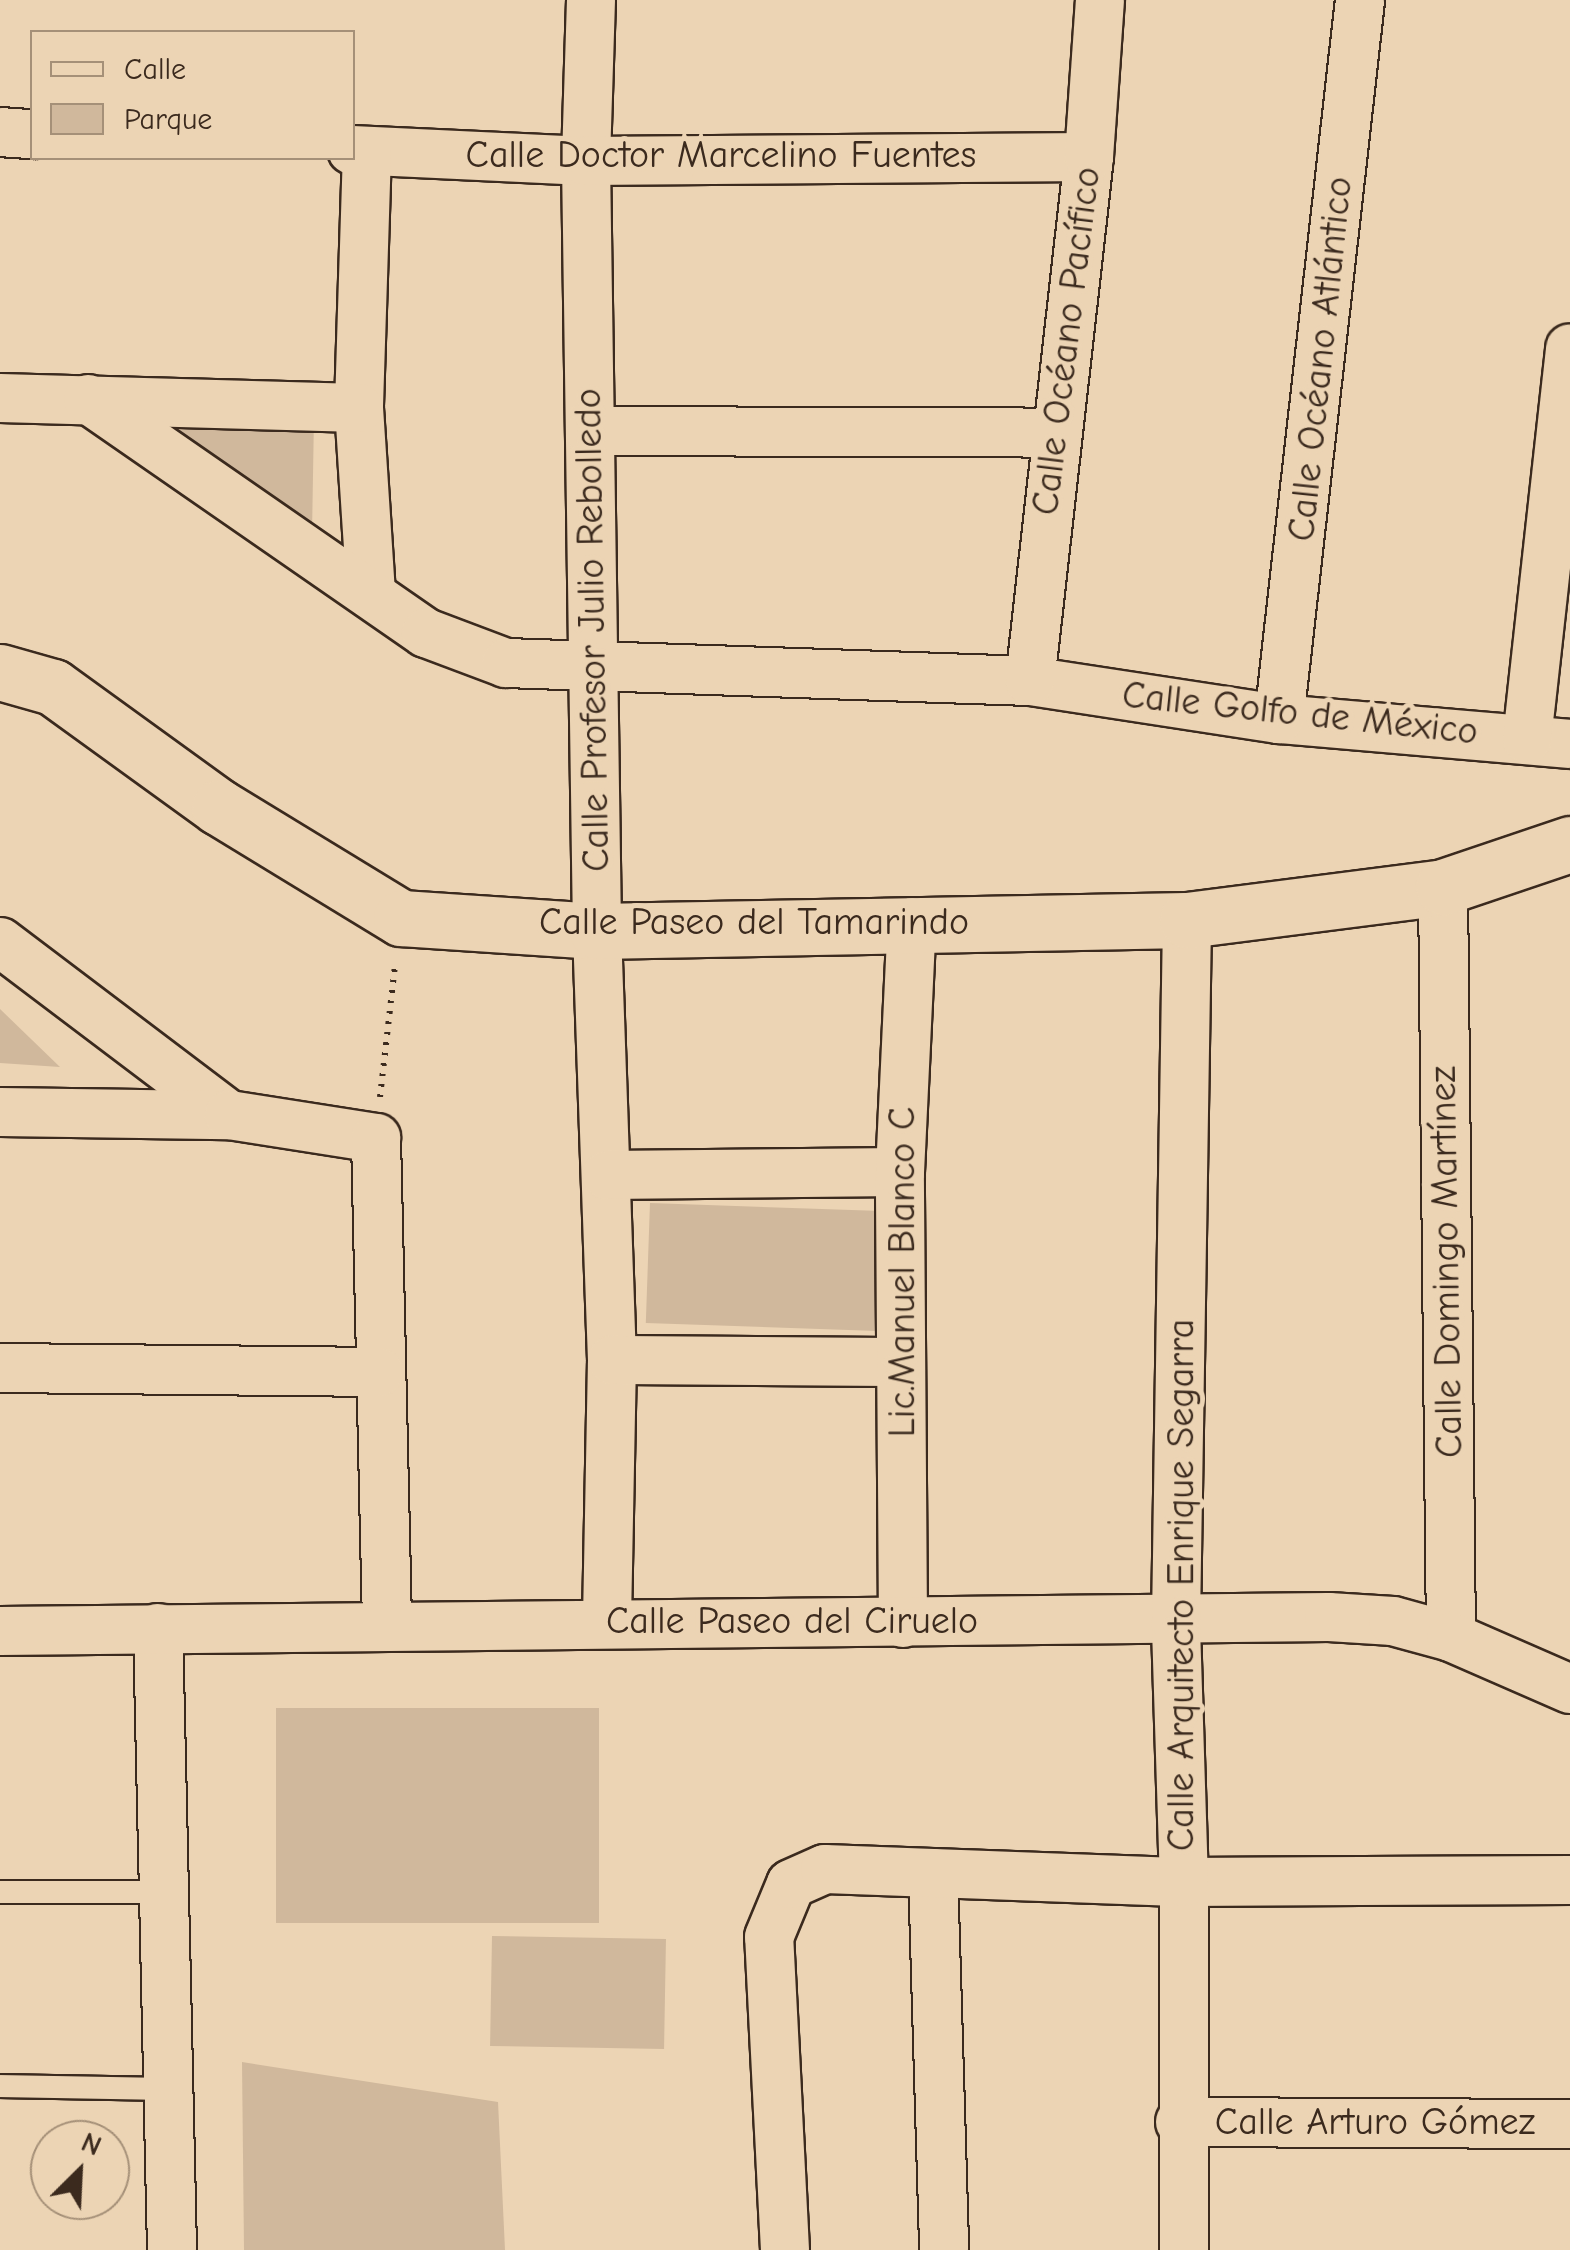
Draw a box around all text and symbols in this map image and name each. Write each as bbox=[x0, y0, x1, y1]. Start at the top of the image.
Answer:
legend bbox=[30, 30, 355, 160]
text: Calle bbox=[124, 52, 186, 87]
text: Parque bbox=[124, 102, 212, 137]
street label: Calle Doctor Marcelino Fuentes bbox=[466, 133, 976, 179]
street label: Calle Océano Pacífico bbox=[1023, 164, 1111, 518]
street label: Calle Océano Atlántico bbox=[1279, 174, 1363, 544]
street label: Calle Profesor Julio Rebolledo bbox=[566, 388, 620, 872]
street label: Calle Golfo de México bbox=[1120, 673, 1480, 755]
street label: Calle Paseo del Tamarindo bbox=[539, 900, 969, 946]
street label: Calle Domingo Martínez bbox=[1421, 1066, 1473, 1458]
street label: Lic.Manuel Blanco C bbox=[880, 1107, 926, 1437]
street label: Calle Arquitecto Enrique Segarra bbox=[1159, 1319, 1205, 1851]
street label: Calle Paseo del Ciruelo bbox=[606, 1599, 978, 1645]
street label: Calle Arturo Gómez bbox=[1215, 2100, 1535, 2146]
north arrow bbox=[30, 2120, 130, 2220]
text: N bbox=[77, 2126, 106, 2163]

